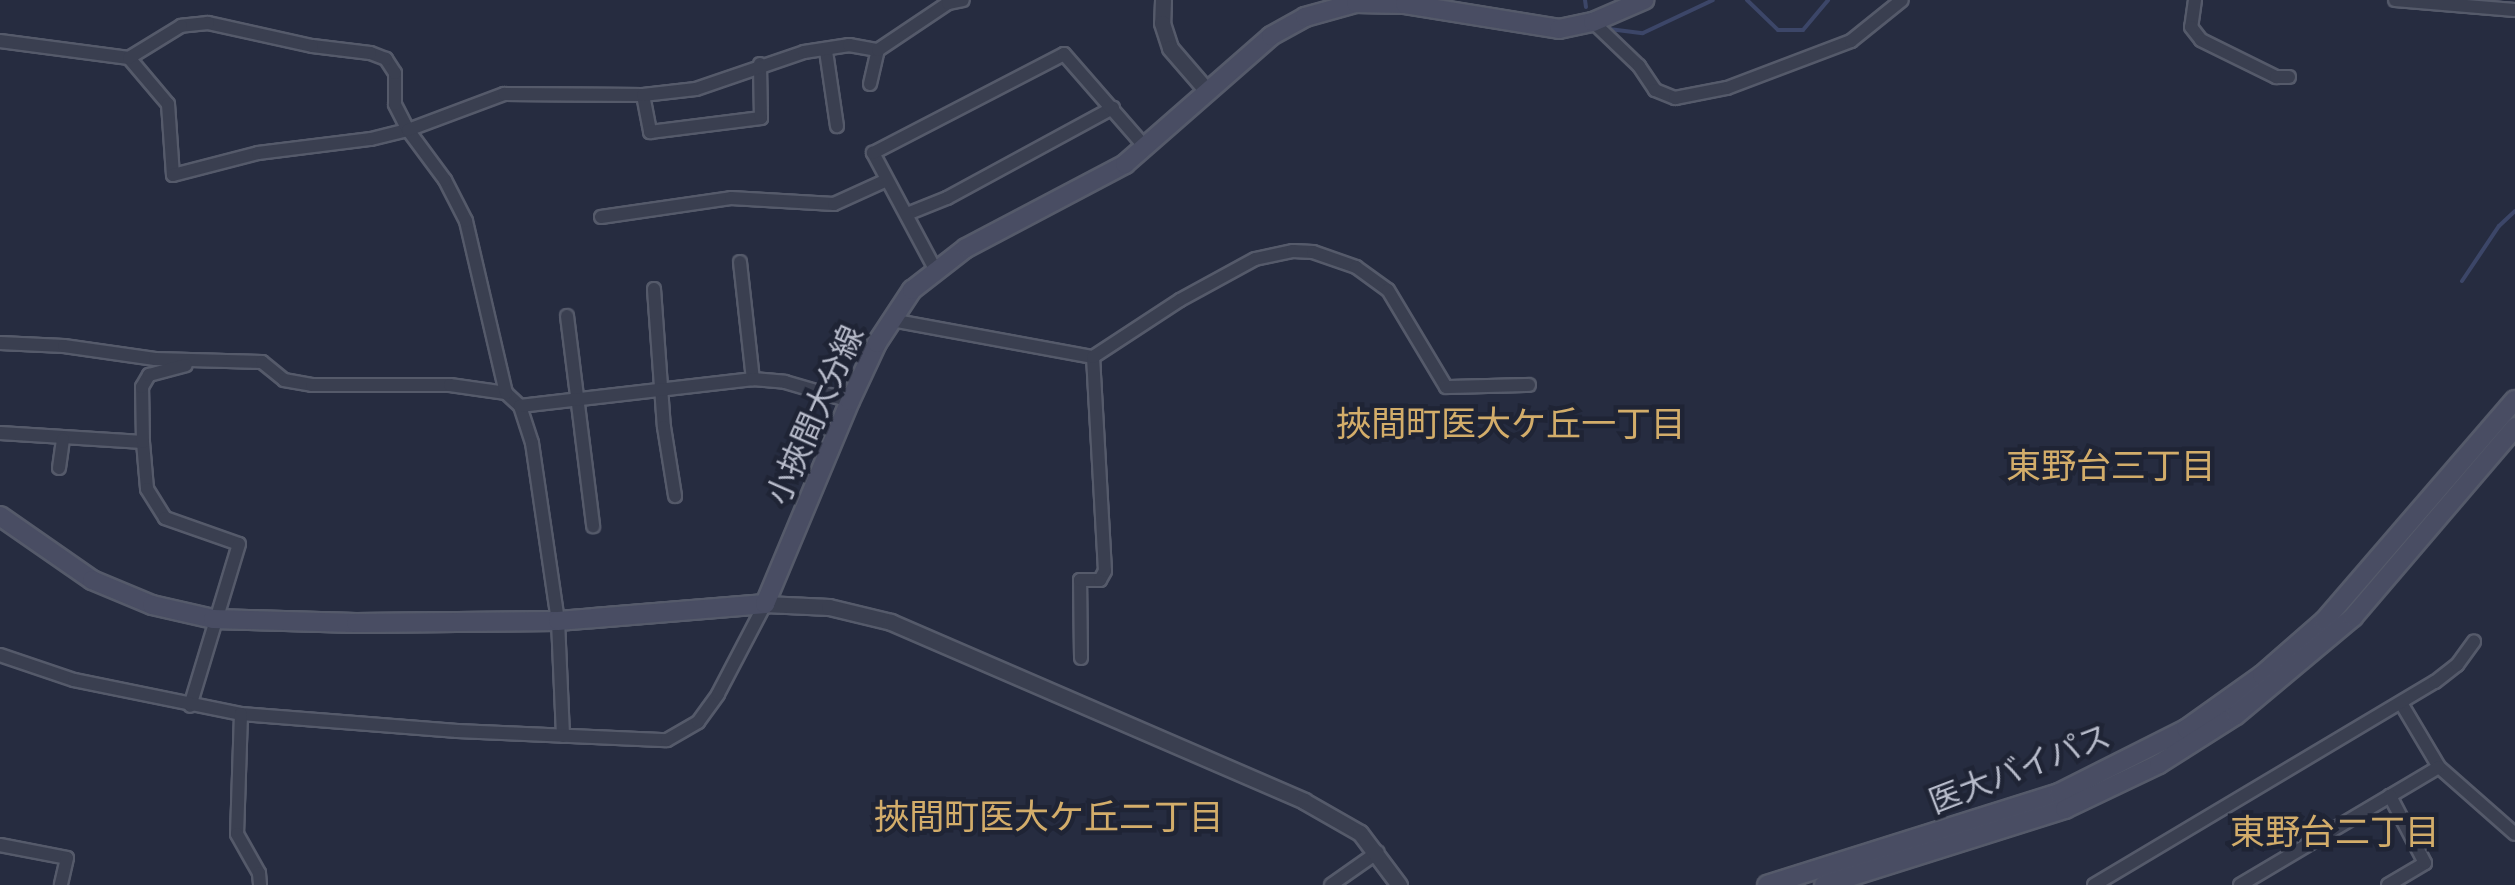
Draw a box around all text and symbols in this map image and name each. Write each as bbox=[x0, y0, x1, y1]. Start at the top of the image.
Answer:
street label: 小挾間大分線 bbox=[758, 319, 872, 511]
district label: 挾間町医大ケ丘一丁目 bbox=[1336, 402, 1686, 444]
district label: 東野台三丁目 bbox=[2006, 444, 2216, 486]
street label: 医大バイパス bbox=[1923, 717, 2117, 821]
district label: 挾間町医大ケ丘二丁目 bbox=[874, 795, 1224, 837]
district label: 東野台二丁目 bbox=[2230, 810, 2440, 852]

